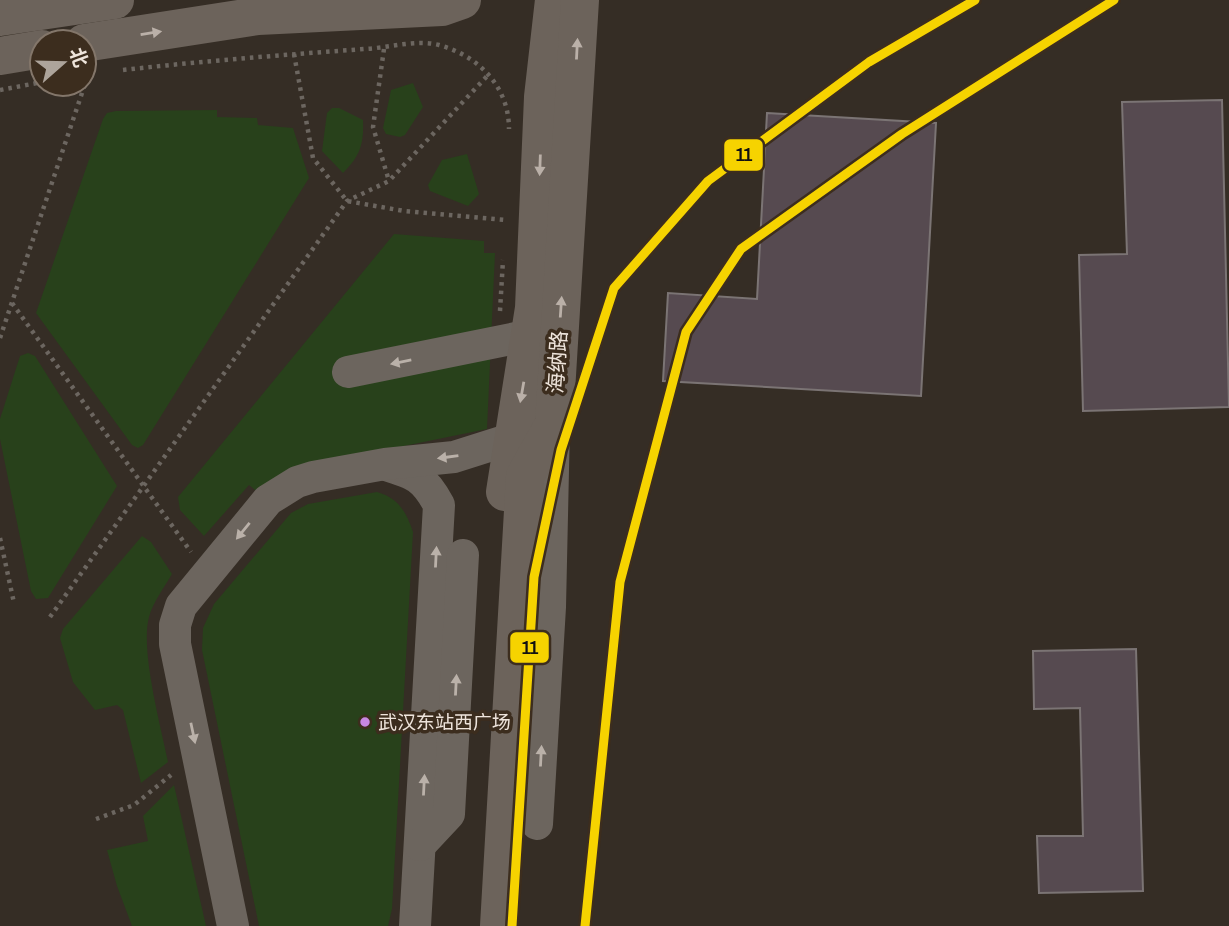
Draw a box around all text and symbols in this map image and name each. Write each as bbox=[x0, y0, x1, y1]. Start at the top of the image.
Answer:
one-way arrow bbox=[141, 27, 163, 38]
north arrow bbox=[28, 28, 98, 98]
one-way arrow bbox=[572, 38, 583, 60]
text: 北 bbox=[64, 44, 94, 71]
line badge: 11 bbox=[723, 138, 764, 172]
text: 11 bbox=[736, 141, 753, 167]
one-way arrow bbox=[535, 155, 546, 177]
one-way arrow bbox=[555, 295, 566, 317]
street label: 海纳路 bbox=[540, 330, 574, 394]
one-way arrow bbox=[390, 356, 412, 367]
one-way arrow bbox=[516, 381, 527, 403]
one-way arrow bbox=[437, 452, 459, 463]
one-way arrow bbox=[235, 522, 251, 540]
one-way arrow bbox=[431, 546, 442, 568]
line badge: 11 bbox=[509, 631, 550, 664]
text: 11 bbox=[522, 634, 539, 660]
one-way arrow bbox=[451, 674, 462, 696]
place label: 武汉东站西广场 bbox=[378, 709, 511, 735]
marker: 武汉东站西广场 bbox=[358, 715, 372, 729]
one-way arrow bbox=[188, 722, 199, 744]
one-way arrow bbox=[536, 745, 547, 767]
one-way arrow bbox=[418, 773, 429, 795]

